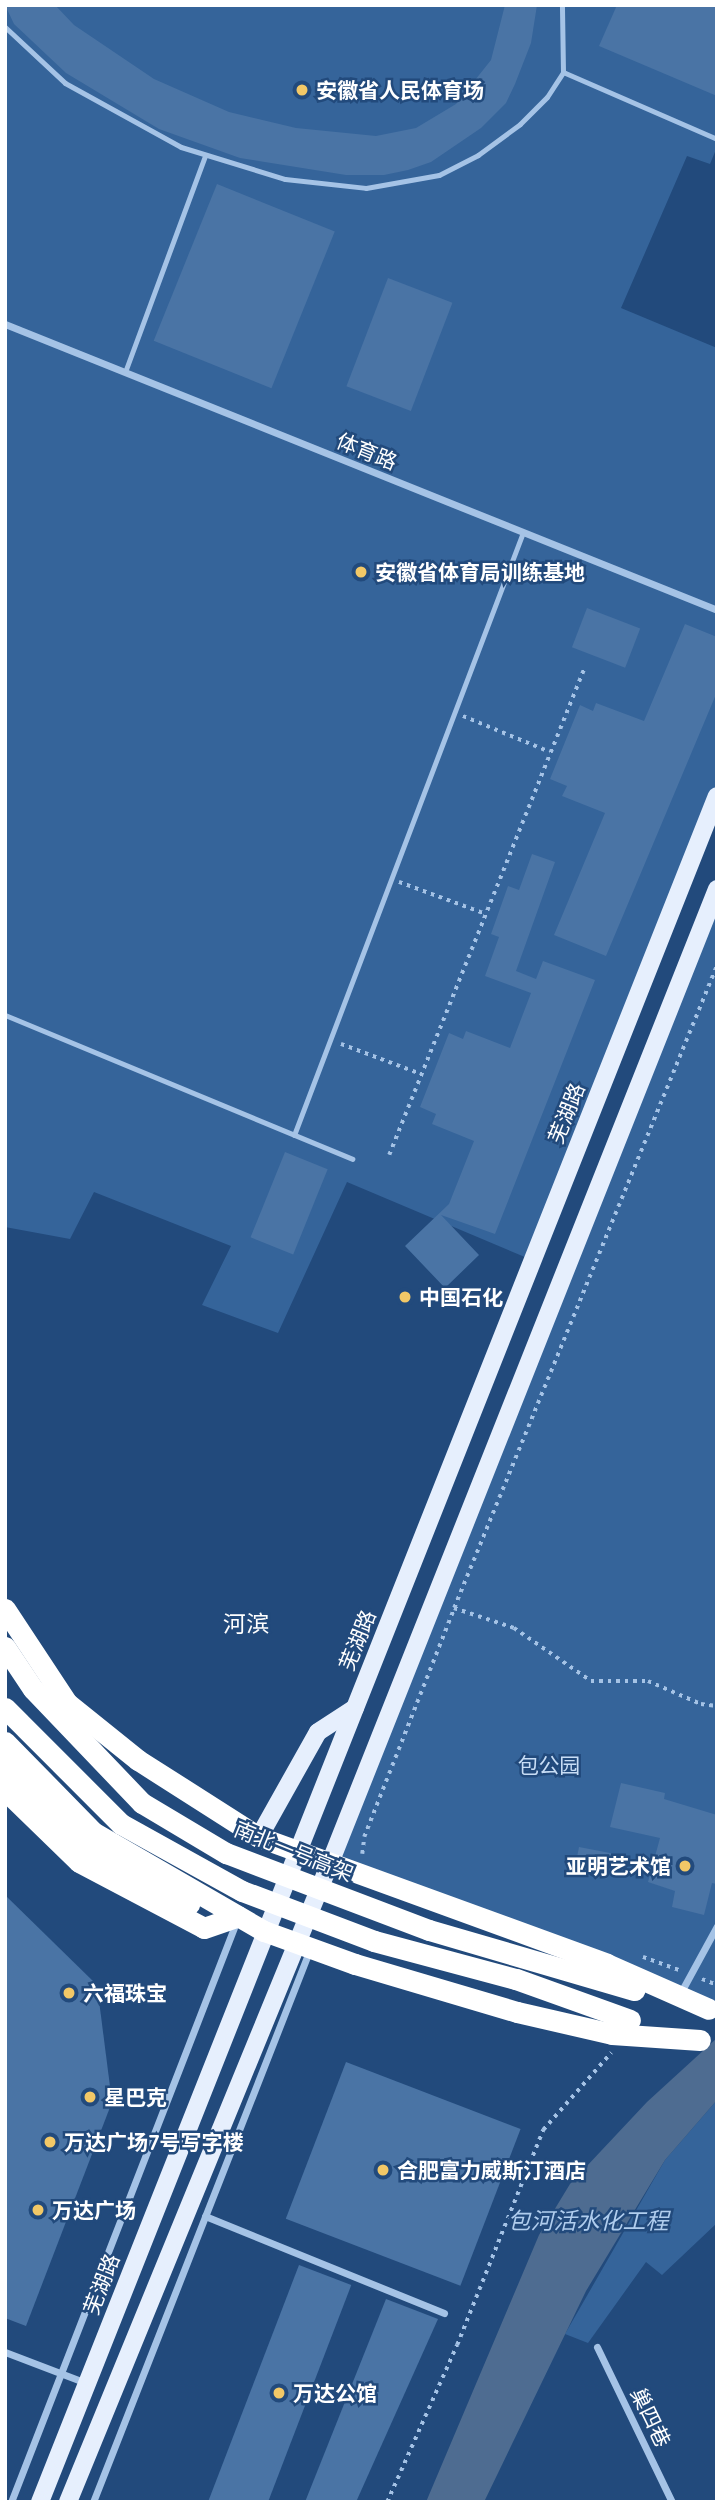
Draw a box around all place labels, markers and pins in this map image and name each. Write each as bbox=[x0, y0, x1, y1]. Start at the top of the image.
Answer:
place label: 安徽省人民体育场 bbox=[316, 77, 484, 103]
marker: 安徽省人民体育场 bbox=[294, 82, 310, 98]
place label: 安徽省体育局训练基地 bbox=[375, 559, 585, 585]
marker: 安徽省体育局训练基地 bbox=[353, 564, 369, 580]
place label: 中国石化 bbox=[419, 1284, 503, 1310]
marker: 中国石化 bbox=[397, 1289, 413, 1305]
place label: 亚明艺术馆 bbox=[566, 1853, 671, 1879]
marker: 亚明艺术馆 bbox=[677, 1858, 693, 1874]
place label: 六福珠宝 bbox=[83, 1980, 167, 2006]
marker: 六福珠宝 bbox=[61, 1985, 77, 2001]
place label: 星巴克 bbox=[104, 2084, 167, 2110]
marker: 星巴克 bbox=[82, 2089, 98, 2105]
place label: 万达广场7号写字楼 bbox=[64, 2129, 244, 2155]
marker: 万达广场7号写字楼 bbox=[42, 2134, 58, 2150]
place label: 合肥富力威斯汀酒店 bbox=[397, 2157, 586, 2183]
marker: 合肥富力威斯汀酒店 bbox=[375, 2162, 391, 2178]
place label: 万达广场 bbox=[52, 2197, 136, 2223]
marker: 万达广场 bbox=[30, 2202, 46, 2218]
place label: 万达公馆 bbox=[293, 2380, 377, 2406]
marker: 万达公馆 bbox=[271, 2385, 287, 2401]

